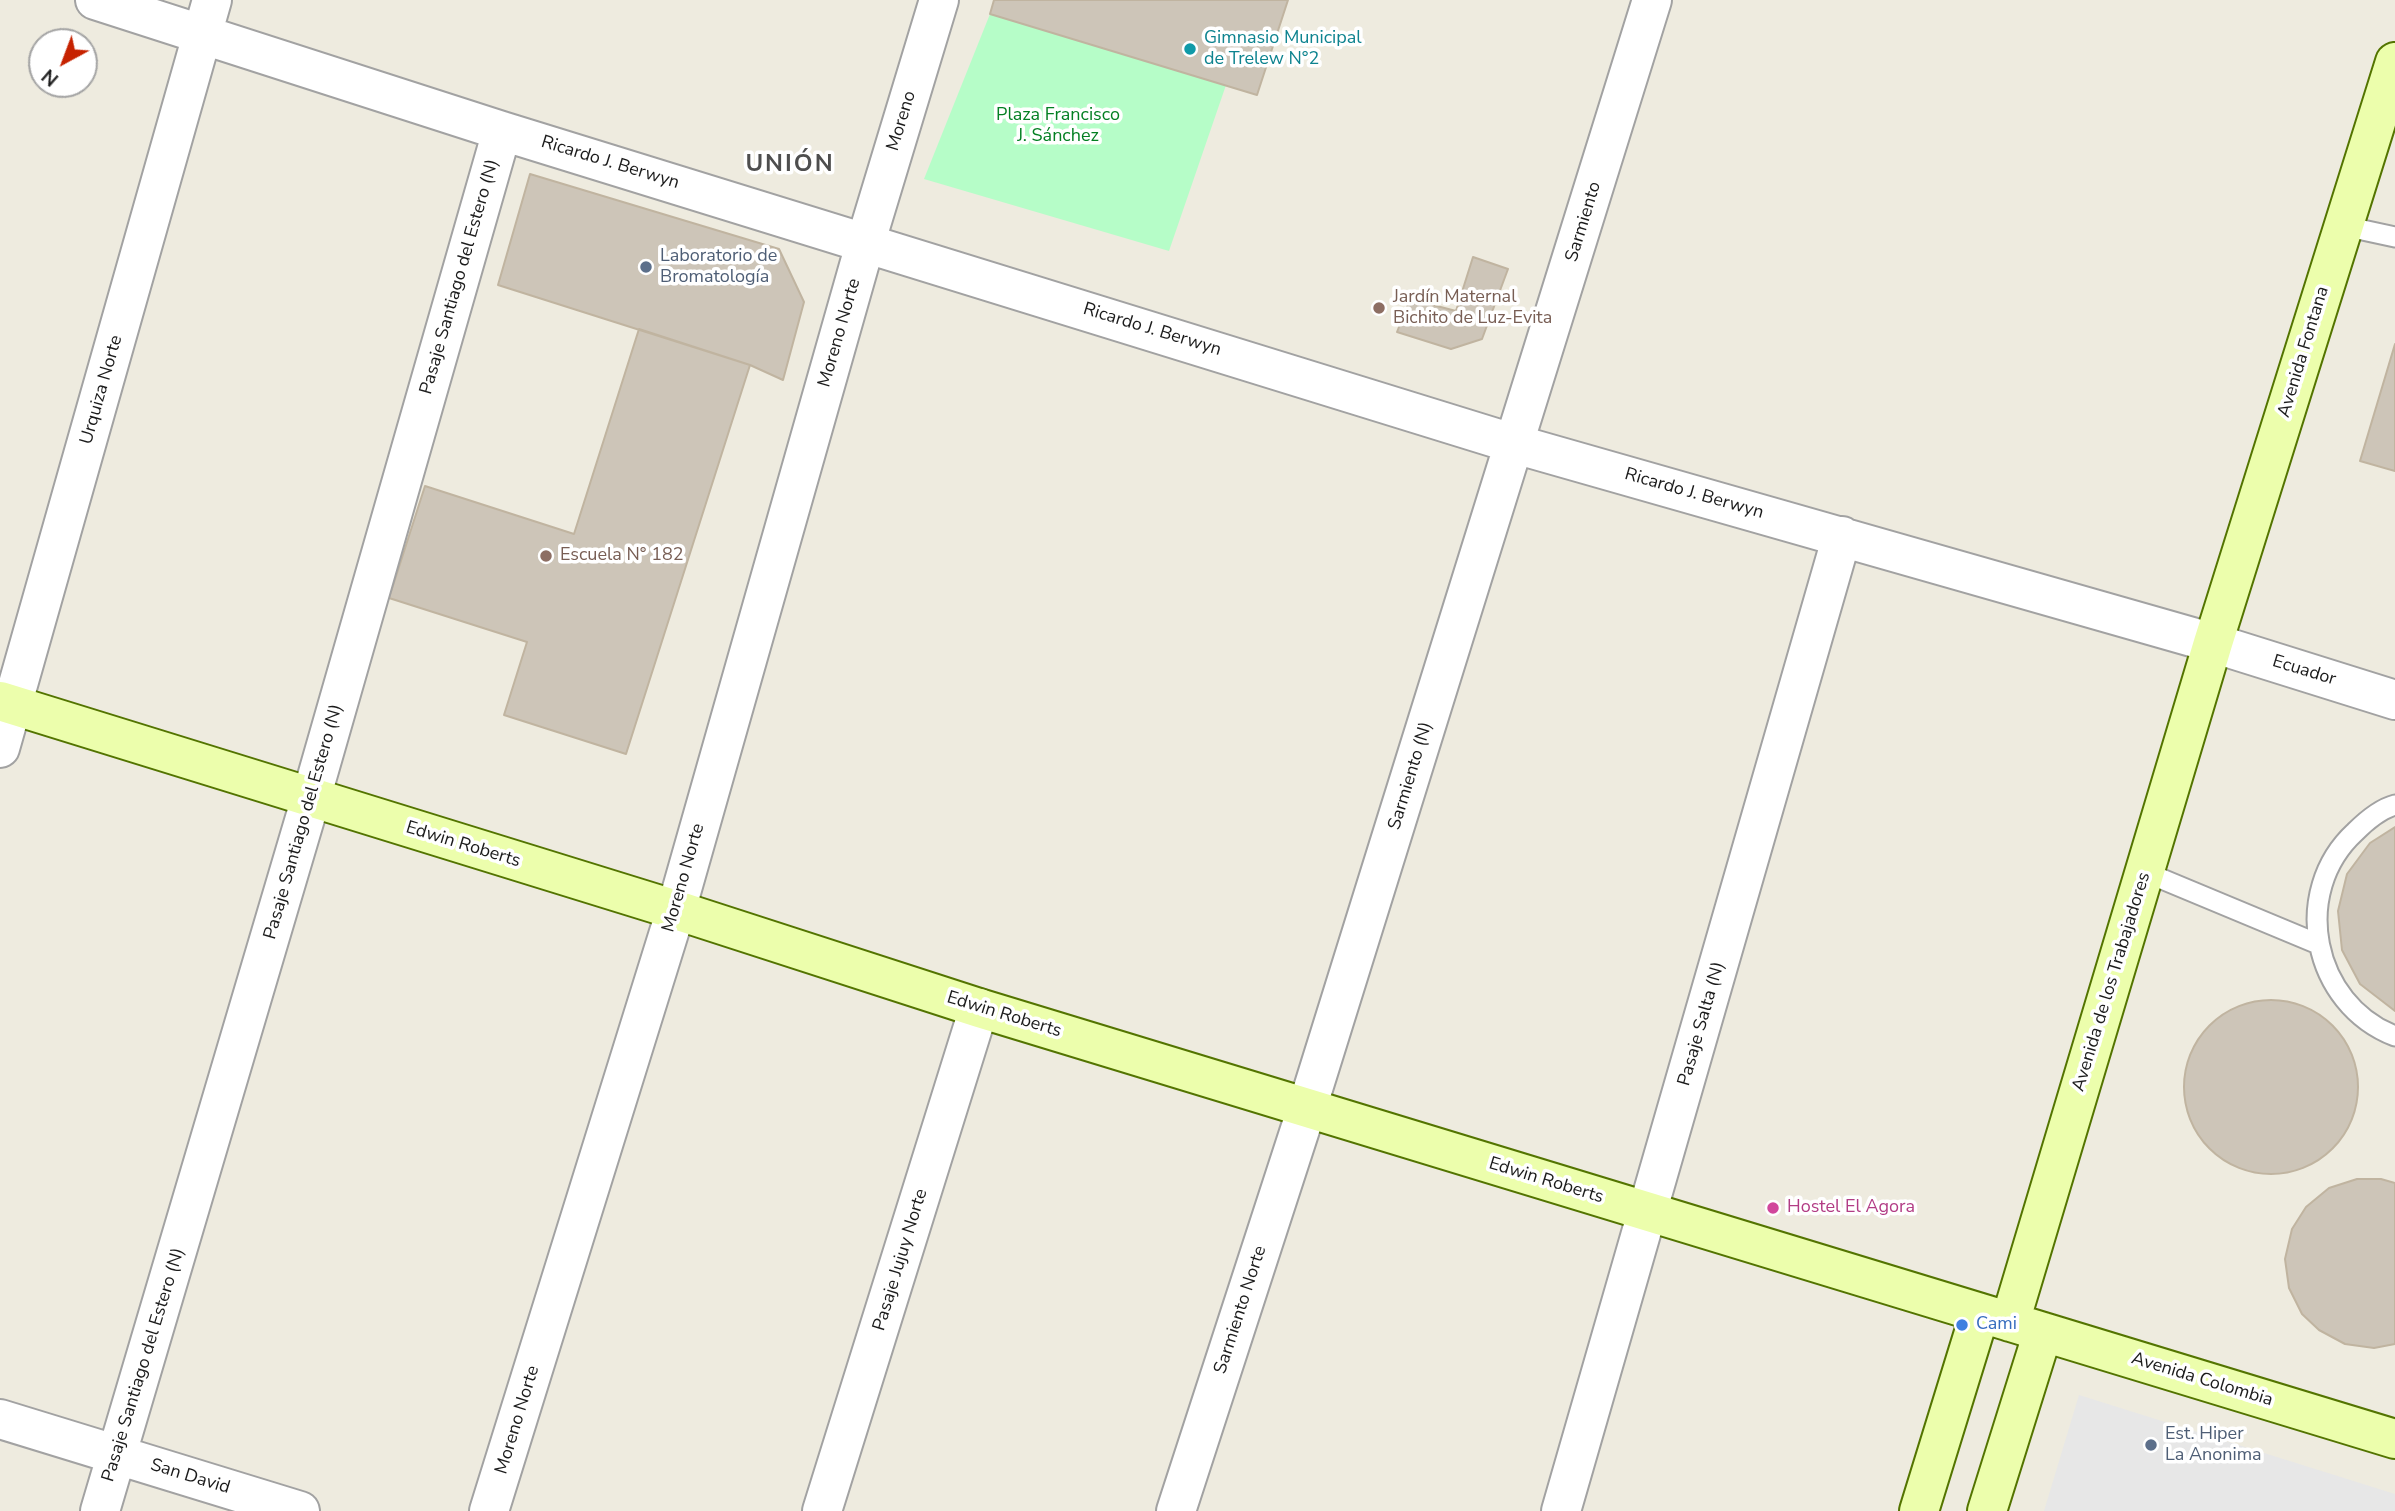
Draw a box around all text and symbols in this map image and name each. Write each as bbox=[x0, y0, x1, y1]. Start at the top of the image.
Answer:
north arrow bbox=[28, 28, 98, 98]
place label: Gimnasio Municipal de Trelew N°2 bbox=[1204, 28, 1362, 70]
marker: Gimnasio Municipal de Trelew N°2 bbox=[1182, 41, 1198, 57]
text: N bbox=[37, 63, 64, 92]
street label: Moreno bbox=[883, 88, 921, 154]
park label: Plaza Francisco J. Sánchez bbox=[996, 105, 1120, 148]
street label: Ricardo J. Berwyn bbox=[538, 132, 682, 194]
district label: UNIÓN bbox=[746, 151, 834, 179]
street label: Pasaje Santiago del Estero (N) bbox=[416, 157, 504, 397]
street label: Sarmiento bbox=[1562, 179, 1606, 265]
place label: Laboratorio de Bromatología bbox=[660, 246, 777, 288]
marker: Laboratorio de Bromatología bbox=[638, 259, 654, 275]
street label: Moreno Norte bbox=[814, 276, 866, 390]
street label: Avenida Fontana bbox=[2274, 284, 2334, 420]
place label: Jardín Maternal Bichito de Luz-Evita bbox=[1393, 287, 1552, 330]
street label: Ricardo J. Berwyn bbox=[1080, 299, 1224, 361]
marker: Jardín Maternal Bichito de Luz-Evita bbox=[1371, 300, 1387, 316]
street label: Urquiza Norte bbox=[76, 333, 128, 447]
street label: Ricardo J. Berwyn bbox=[1622, 464, 1766, 524]
place label: Escuela N° 182 bbox=[560, 545, 684, 567]
marker: Escuela N° 182 bbox=[538, 548, 554, 564]
street label: Ecuador bbox=[2270, 651, 2338, 691]
street label: Pasaje Santiago del Estero (N) bbox=[260, 702, 348, 942]
street label: Sarmiento (N) bbox=[1384, 719, 1438, 833]
street label: Edwin Roberts bbox=[403, 817, 523, 873]
street label: Moreno Norte bbox=[658, 821, 710, 935]
street label: Avenida de los Trabajadores bbox=[2068, 870, 2156, 1094]
street label: Pasaje Salta (N) bbox=[1674, 959, 1730, 1089]
street label: Edwin Roberts bbox=[944, 987, 1064, 1043]
street label: Edwin Roberts bbox=[1486, 1153, 1606, 1209]
street label: Pasaje Jujuy Norte bbox=[869, 1186, 933, 1334]
place label: Hostel El Agora bbox=[1787, 1197, 1915, 1219]
marker: Hostel El Agora bbox=[1765, 1200, 1781, 1216]
street label: Sarmiento Norte bbox=[1210, 1243, 1272, 1377]
street label: Pasaje Santiago del Estero (N) bbox=[98, 1245, 190, 1485]
place label: Cami bbox=[1976, 1314, 2017, 1336]
marker: Cami bbox=[1954, 1317, 1970, 1333]
street label: Avenida Colombia bbox=[2129, 1348, 2275, 1412]
street label: Moreno Norte bbox=[491, 1363, 545, 1477]
place label: Est. Hiper La Anonima bbox=[2165, 1424, 2262, 1466]
marker: Est. Hiper La Anonima bbox=[2143, 1437, 2159, 1453]
street label: San David bbox=[148, 1455, 232, 1499]

